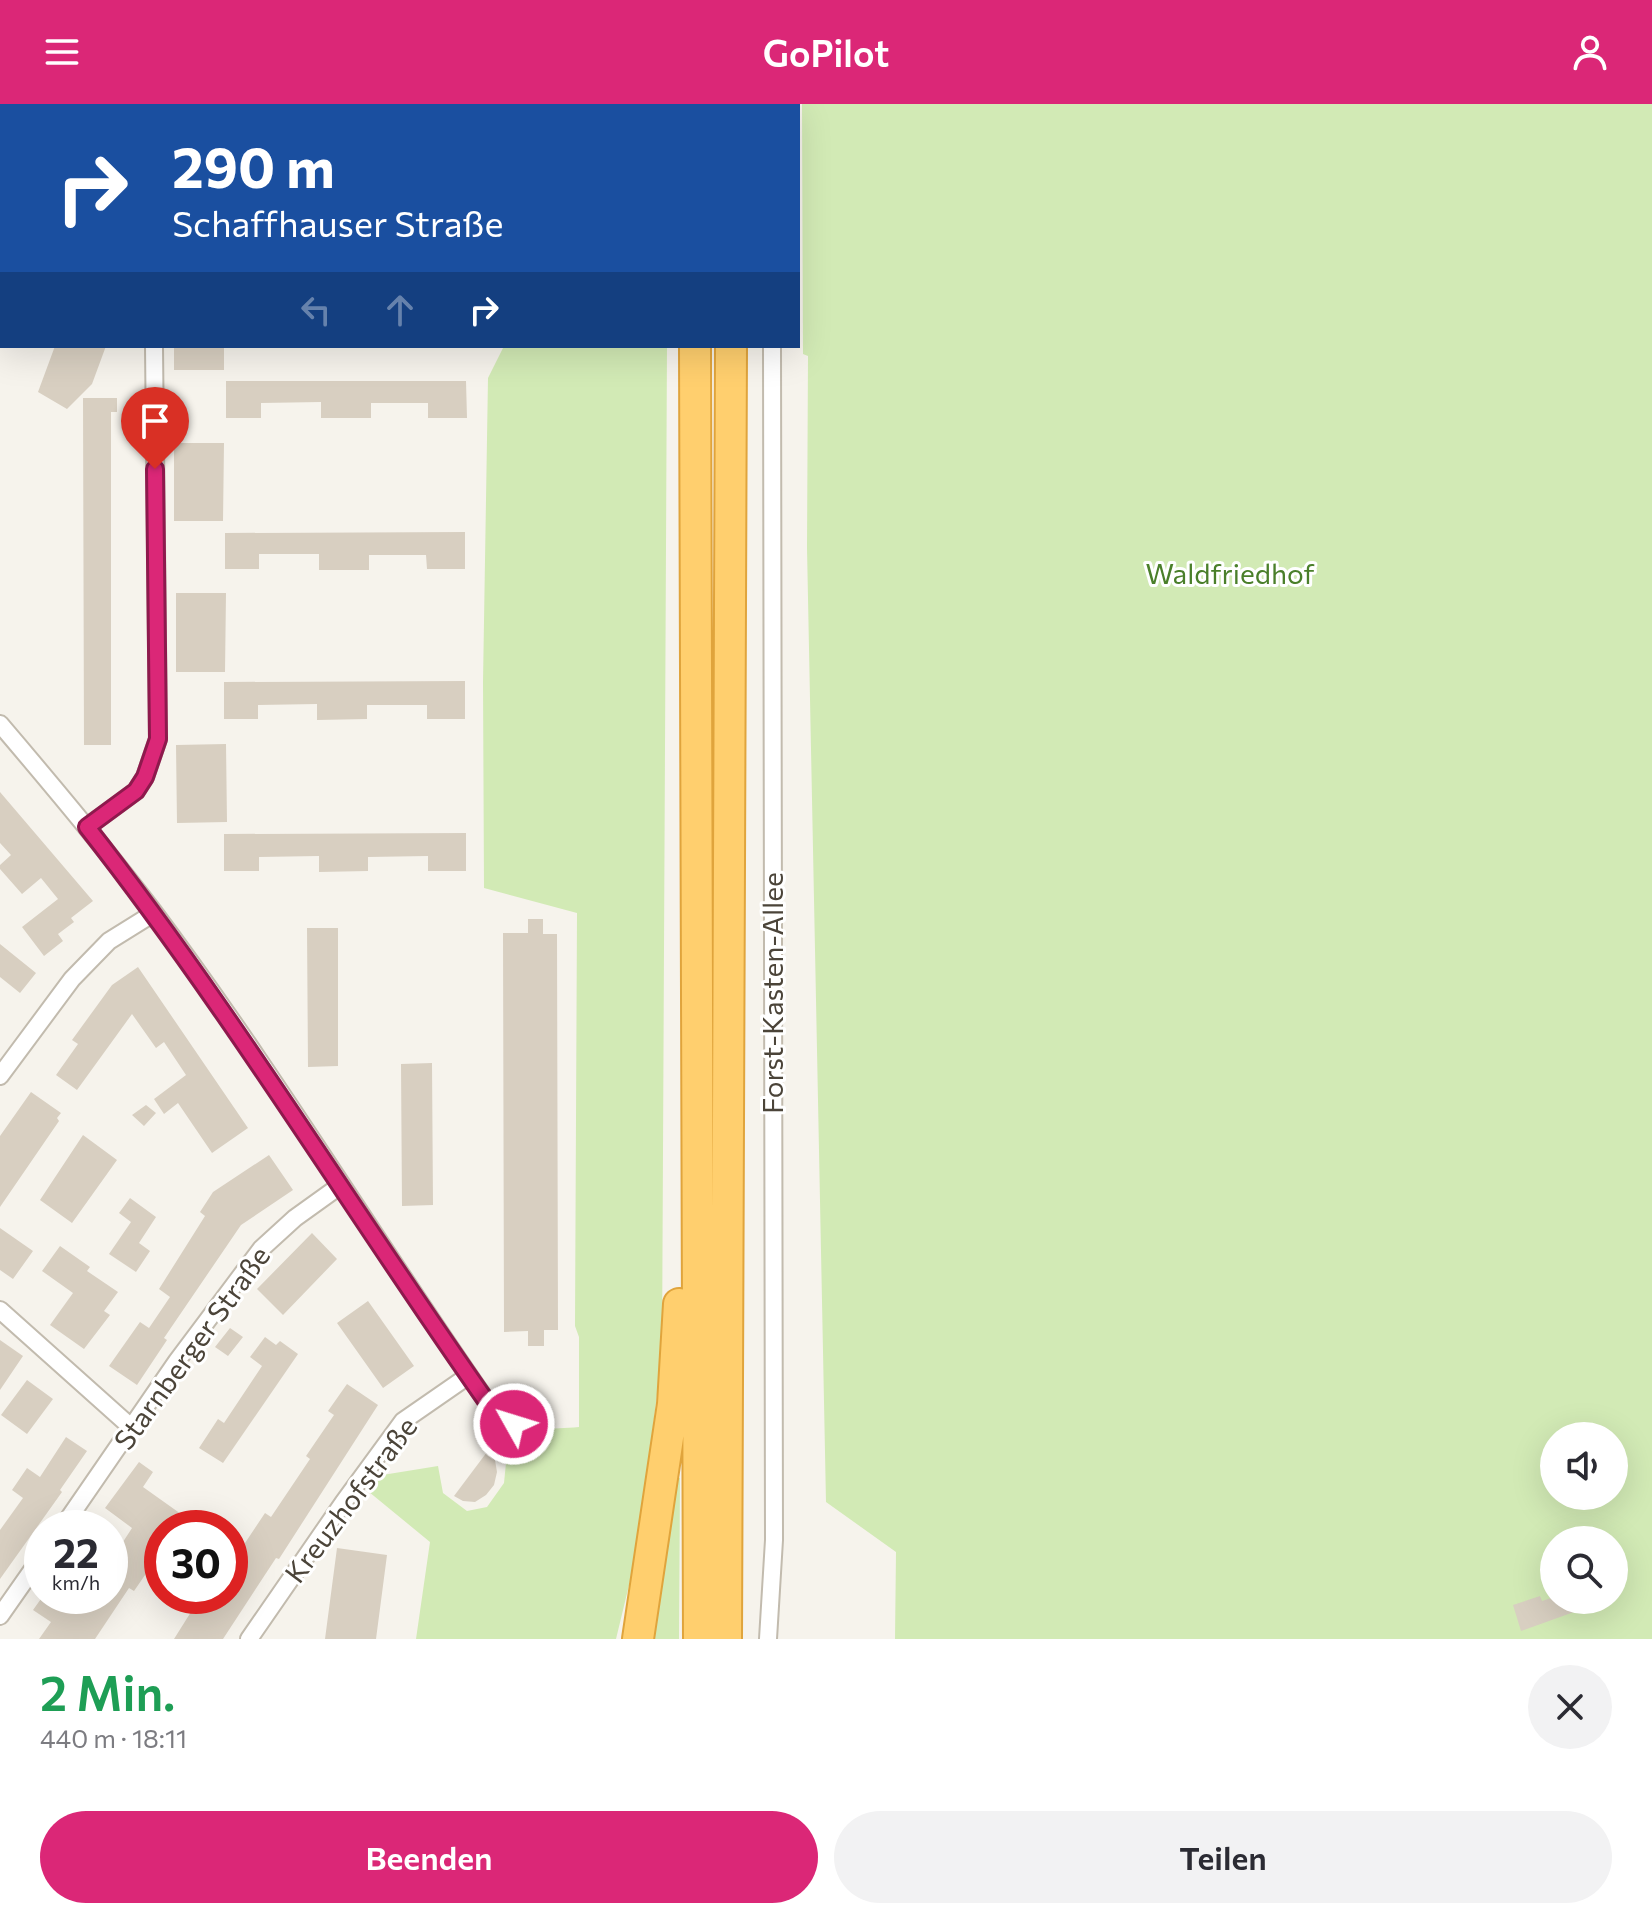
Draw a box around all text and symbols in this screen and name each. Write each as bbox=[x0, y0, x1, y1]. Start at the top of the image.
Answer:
icon: menu bbox=[40, 30, 84, 74]
text: GoPilot bbox=[763, 30, 889, 74]
icon: person bbox=[1568, 30, 1612, 74]
text: 290 m bbox=[172, 131, 335, 200]
icon: right bbox=[40, 136, 144, 240]
text: Schaffhauser Straße bbox=[172, 200, 503, 244]
icon: left bbox=[294, 288, 338, 332]
icon: ahead bbox=[378, 288, 422, 332]
icon: right bbox=[462, 288, 506, 332]
pin bbox=[121, 387, 189, 469]
icon: arrive bbox=[133, 399, 177, 443]
park label: Waldfriedhof bbox=[1145, 556, 1315, 590]
street label: Forst-Kasten-Allee bbox=[755, 872, 789, 1114]
street label: Starnberger Straße bbox=[106, 1239, 276, 1456]
position arrow bbox=[472, 1382, 556, 1466]
street label: Kreuzhofstraße bbox=[277, 1410, 424, 1589]
map controls bbox=[1540, 1422, 1628, 1614]
button: sound bbox=[1540, 1422, 1628, 1510]
speed limit sign: 30 bbox=[144, 1510, 248, 1614]
button: search bbox=[1540, 1526, 1628, 1614]
text: 22 bbox=[53, 1527, 99, 1576]
text: km/h bbox=[52, 1570, 100, 1594]
text: 2 Min. bbox=[40, 1662, 175, 1721]
button: close bbox=[1528, 1665, 1612, 1749]
text: 440 m · 18:11 bbox=[40, 1722, 187, 1753]
button: Beenden bbox=[40, 1811, 818, 1903]
button: Teilen bbox=[834, 1811, 1612, 1903]

